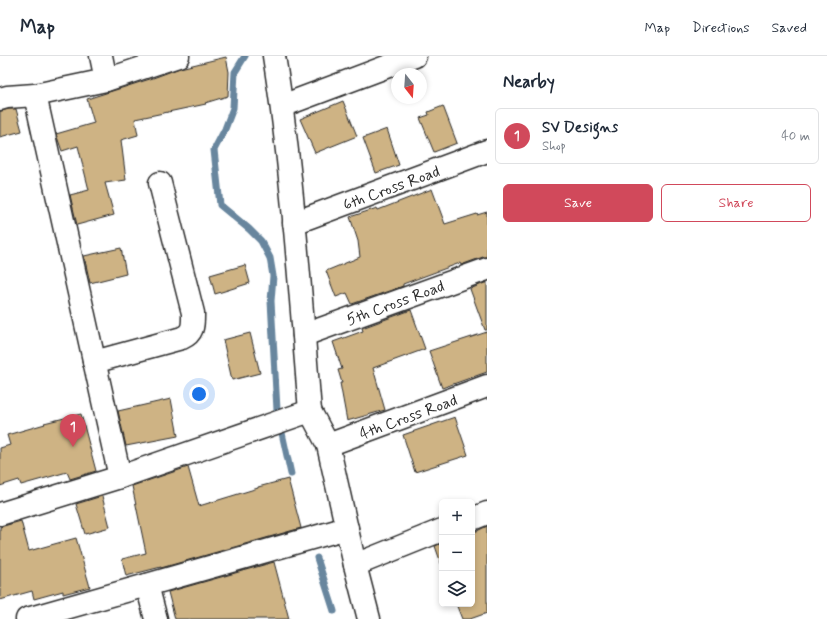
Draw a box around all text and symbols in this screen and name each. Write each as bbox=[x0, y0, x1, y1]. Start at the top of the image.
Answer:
text: Map bbox=[20, 15, 55, 40]
text: Map bbox=[644, 19, 670, 37]
text: Directions bbox=[692, 19, 750, 37]
text: Saved bbox=[772, 19, 807, 37]
north arrow bbox=[391, 68, 427, 104]
text: Nearby bbox=[503, 71, 555, 93]
text: SV Designs bbox=[542, 118, 618, 138]
text: 1 bbox=[514, 128, 520, 145]
text: 40 m bbox=[781, 128, 810, 145]
text: Shop bbox=[542, 138, 566, 155]
street label: 6th Cross Road bbox=[340, 161, 443, 216]
button: Save bbox=[503, 184, 653, 222]
button: Share bbox=[661, 184, 811, 222]
street label: 5th Cross Road bbox=[343, 276, 448, 331]
your location bbox=[189, 384, 209, 404]
street label: 4th Cross Road bbox=[357, 390, 460, 445]
pin: 1 bbox=[60, 414, 86, 447]
map controls bbox=[439, 499, 475, 607]
button: + bbox=[439, 499, 475, 535]
button: − bbox=[439, 535, 475, 571]
button: layers bbox=[439, 571, 475, 607]

